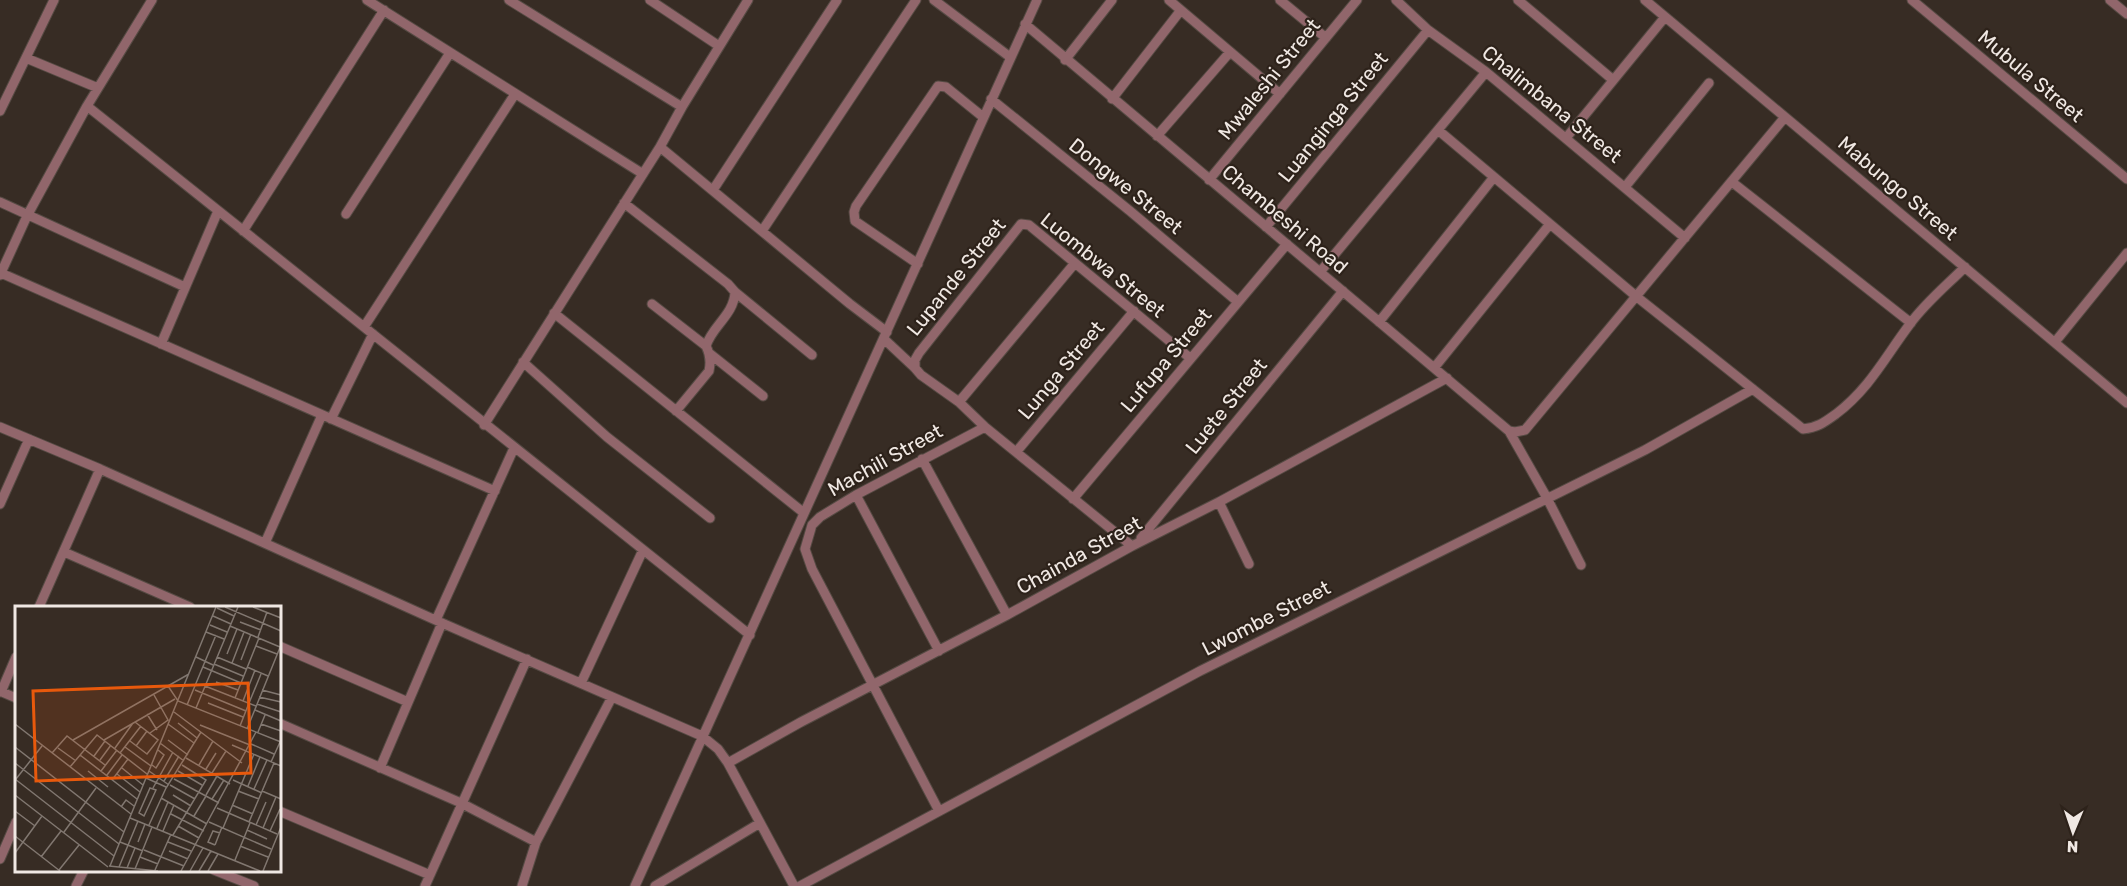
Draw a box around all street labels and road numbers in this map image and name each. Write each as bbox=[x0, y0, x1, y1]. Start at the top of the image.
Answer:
street label: Mwaleshi Street bbox=[1213, 14, 1325, 144]
street label: Mubula Street bbox=[1973, 25, 2089, 127]
street label: Chalimbana Street bbox=[1477, 40, 1627, 168]
street label: Luanginga Street bbox=[1273, 47, 1393, 187]
street label: Mabungo Street bbox=[1833, 131, 1963, 245]
street label: Dongwe Street bbox=[1064, 133, 1188, 239]
street label: Chambeshi Road bbox=[1217, 159, 1353, 279]
street label: Luombwa Street bbox=[1036, 207, 1170, 323]
street label: Lupande Street bbox=[901, 213, 1011, 340]
street label: Lufupa Street bbox=[1116, 303, 1217, 417]
street label: Lunga Street bbox=[1013, 316, 1109, 424]
street label: Luete Street bbox=[1180, 353, 1272, 459]
street label: Machili Street bbox=[823, 419, 947, 501]
street label: Chainda Street bbox=[1012, 511, 1146, 599]
street label: Lwombe Street bbox=[1198, 575, 1334, 661]

